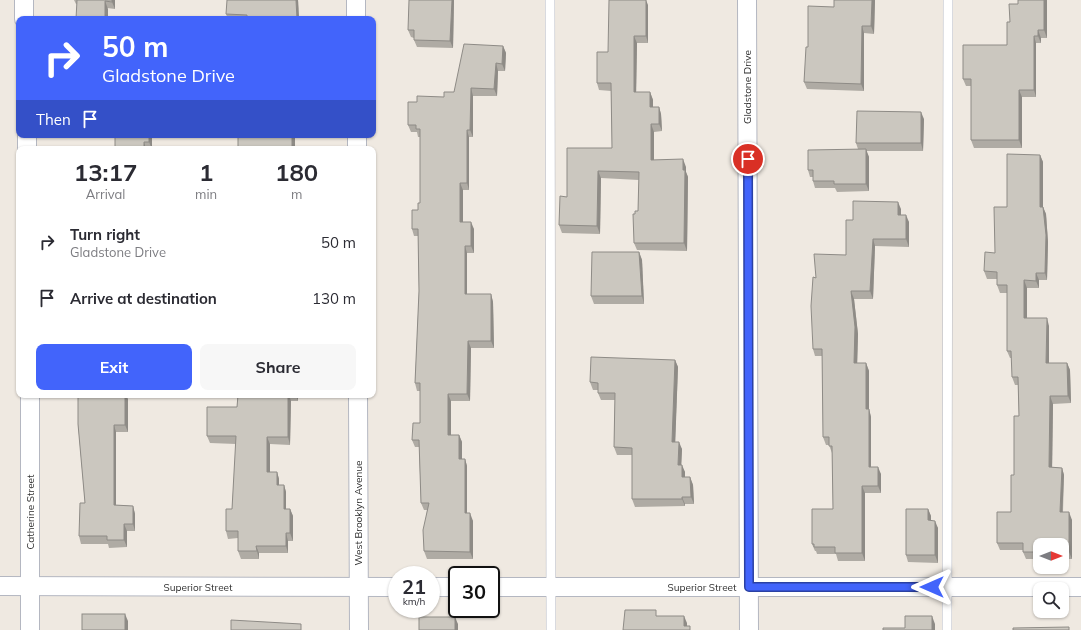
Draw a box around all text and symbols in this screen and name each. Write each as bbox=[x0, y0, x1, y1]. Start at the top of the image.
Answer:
text: 50 m bbox=[102, 29, 168, 64]
icon: right bbox=[36, 32, 88, 84]
street label: Gladstone Drive bbox=[741, 50, 754, 124]
text: Gladstone Drive bbox=[102, 64, 235, 87]
icon: arrive bbox=[79, 108, 101, 130]
text: Then bbox=[36, 110, 71, 129]
pin bbox=[731, 142, 765, 176]
icon: arrive bbox=[737, 148, 759, 170]
text: 13:17 bbox=[74, 157, 137, 187]
text: 1 bbox=[199, 157, 213, 187]
text: 180 bbox=[275, 157, 318, 187]
text: Arrival bbox=[86, 186, 125, 202]
text: min bbox=[195, 186, 217, 202]
text: m bbox=[291, 186, 302, 202]
text: Turn right bbox=[70, 225, 140, 244]
icon: right bbox=[36, 231, 58, 253]
text: 50 m bbox=[321, 233, 356, 252]
text: Gladstone Drive bbox=[70, 244, 166, 260]
icon: arrive bbox=[36, 287, 58, 309]
text: Arrive at destination bbox=[70, 289, 217, 308]
text: 130 m bbox=[312, 289, 356, 308]
button: Exit bbox=[36, 344, 192, 390]
button: Share bbox=[200, 344, 356, 390]
street label: West Brooklyn Avenue bbox=[352, 461, 365, 565]
street label: Catherine Street bbox=[24, 474, 37, 550]
north arrow bbox=[1033, 538, 1069, 574]
map controls bbox=[1033, 538, 1069, 618]
speed limit sign: 30 bbox=[448, 566, 500, 618]
position arrow bbox=[911, 566, 953, 608]
text: 21 bbox=[402, 574, 426, 599]
street label: Superior Street bbox=[163, 581, 233, 594]
street label: Superior Street bbox=[667, 581, 737, 594]
button: search bbox=[1033, 582, 1069, 618]
text: km/h bbox=[403, 595, 425, 608]

